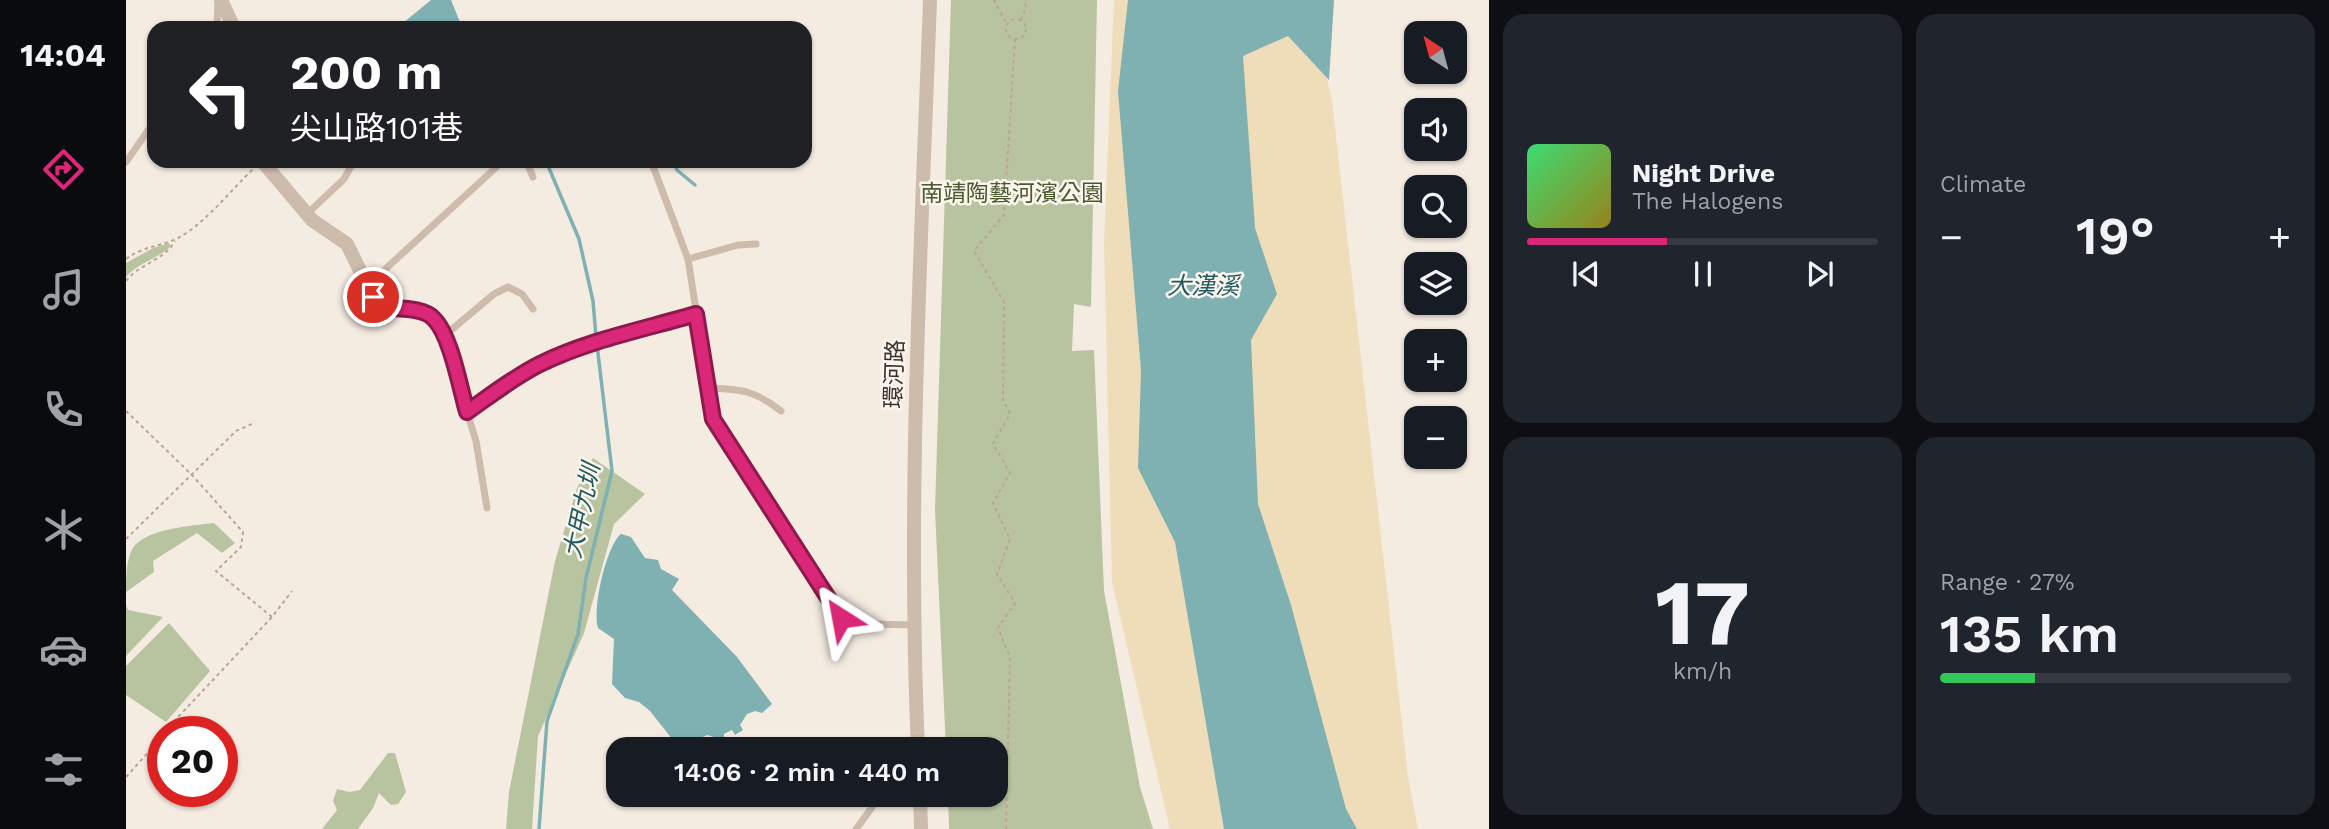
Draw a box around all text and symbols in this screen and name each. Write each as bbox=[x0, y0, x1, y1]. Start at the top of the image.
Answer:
north arrow bbox=[1404, 21, 1466, 84]
map controls bbox=[1404, 21, 1467, 469]
text: 14:04 bbox=[20, 36, 106, 74]
text: 200 m bbox=[290, 43, 442, 101]
icon: left bbox=[175, 49, 266, 140]
button: sound bbox=[1404, 98, 1467, 161]
text: 尖山路101巷 bbox=[290, 109, 463, 147]
icon: directions bbox=[39, 145, 88, 194]
text: Night Drive bbox=[1632, 158, 1775, 188]
text: Climate bbox=[1940, 171, 2026, 198]
button: search bbox=[1404, 175, 1467, 238]
park label: 南靖陶藝河濱公園 bbox=[920, 180, 1104, 207]
text: The Halogens bbox=[1632, 188, 1783, 215]
text: 19° bbox=[2076, 206, 2155, 267]
text: − bbox=[1940, 215, 1963, 259]
text: + bbox=[2268, 215, 2291, 259]
button: layers bbox=[1404, 252, 1467, 315]
icon: previous bbox=[1567, 255, 1605, 293]
icon: pause bbox=[1684, 255, 1722, 293]
icon: next bbox=[1801, 255, 1839, 293]
icon: music bbox=[39, 265, 88, 314]
pin bbox=[343, 267, 403, 327]
water label: 大漢溪 bbox=[1167, 272, 1242, 300]
icon: arrive bbox=[354, 278, 392, 316]
button: + bbox=[1404, 329, 1467, 392]
street label: 環河路 bbox=[880, 339, 909, 409]
icon: phone bbox=[39, 385, 88, 434]
button: − bbox=[1404, 406, 1467, 469]
water label: 大甲九圳 bbox=[558, 458, 606, 561]
icon: climate bbox=[39, 505, 88, 554]
text: 17 bbox=[1655, 559, 1750, 666]
text: Range · 27% bbox=[1940, 569, 2074, 596]
position arrow bbox=[804, 581, 878, 655]
text: 135 km bbox=[1940, 604, 2119, 665]
icon: car bbox=[39, 625, 88, 674]
text: km/h bbox=[1673, 658, 1732, 685]
speed limit sign: 20 bbox=[147, 716, 238, 807]
icon: filters bbox=[39, 745, 88, 794]
text: 14:06 · 2 min · 440 m bbox=[674, 757, 940, 787]

